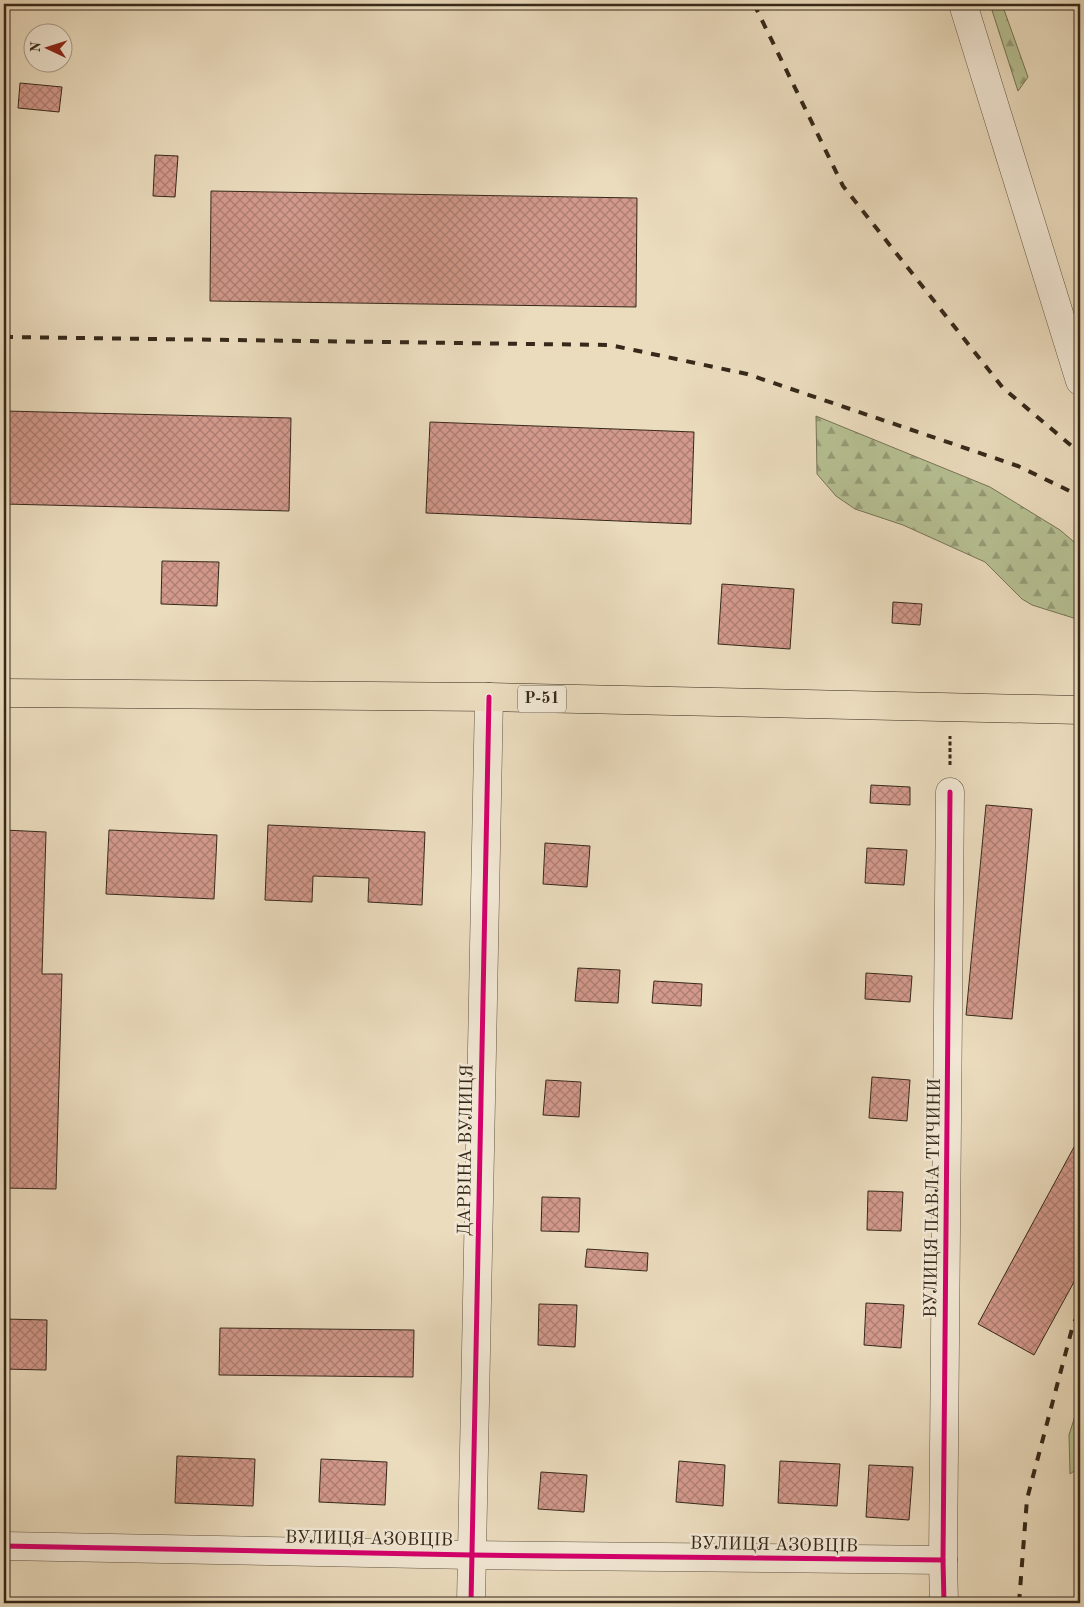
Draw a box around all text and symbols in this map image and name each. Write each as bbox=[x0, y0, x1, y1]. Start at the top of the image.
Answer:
north arrow bbox=[22, 22, 72, 72]
text: N bbox=[29, 41, 43, 53]
road number: Р-51 bbox=[518, 686, 566, 712]
street label: ДАРВІНА ВУЛИЦЯ bbox=[456, 1064, 476, 1236]
street label: ВУЛИЦЯ ПАВЛА ТИЧИНИ bbox=[922, 1078, 944, 1318]
street label: ВУЛИЦЯ АЗОВЦІВ bbox=[285, 1529, 453, 1549]
street label: ВУЛИЦЯ АЗОВЦІВ bbox=[690, 1535, 858, 1555]

